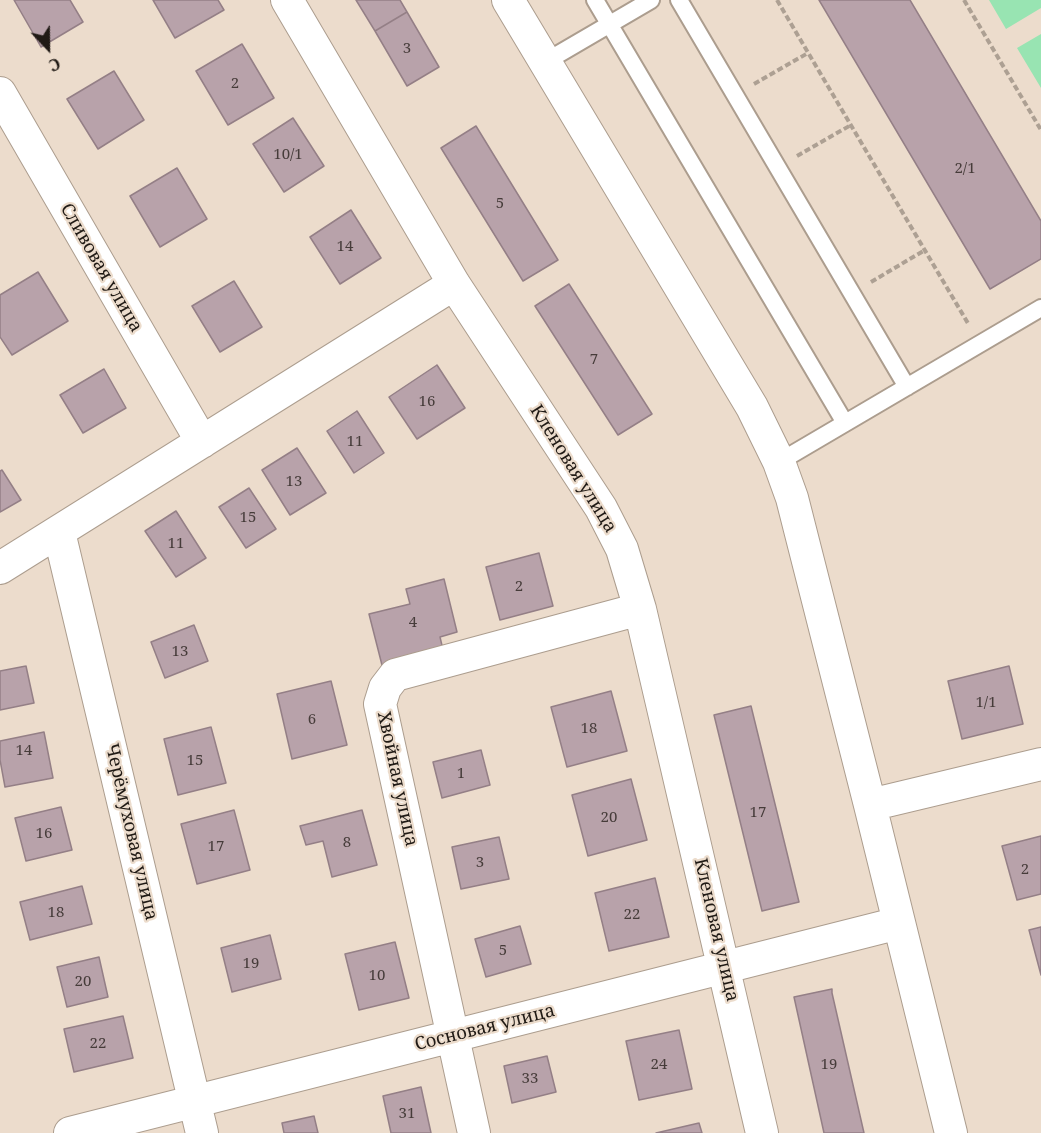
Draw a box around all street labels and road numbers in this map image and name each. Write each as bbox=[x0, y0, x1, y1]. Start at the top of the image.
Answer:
street label: Сливовая улица bbox=[55, 200, 147, 336]
street label: Кленовая улица bbox=[525, 401, 621, 537]
street label: Хвойная улица bbox=[372, 710, 422, 848]
street label: Черёмуховая улица bbox=[100, 741, 162, 923]
street label: Кленовая улица bbox=[689, 856, 743, 1004]
street label: Сосновая улица bbox=[413, 1000, 557, 1056]

